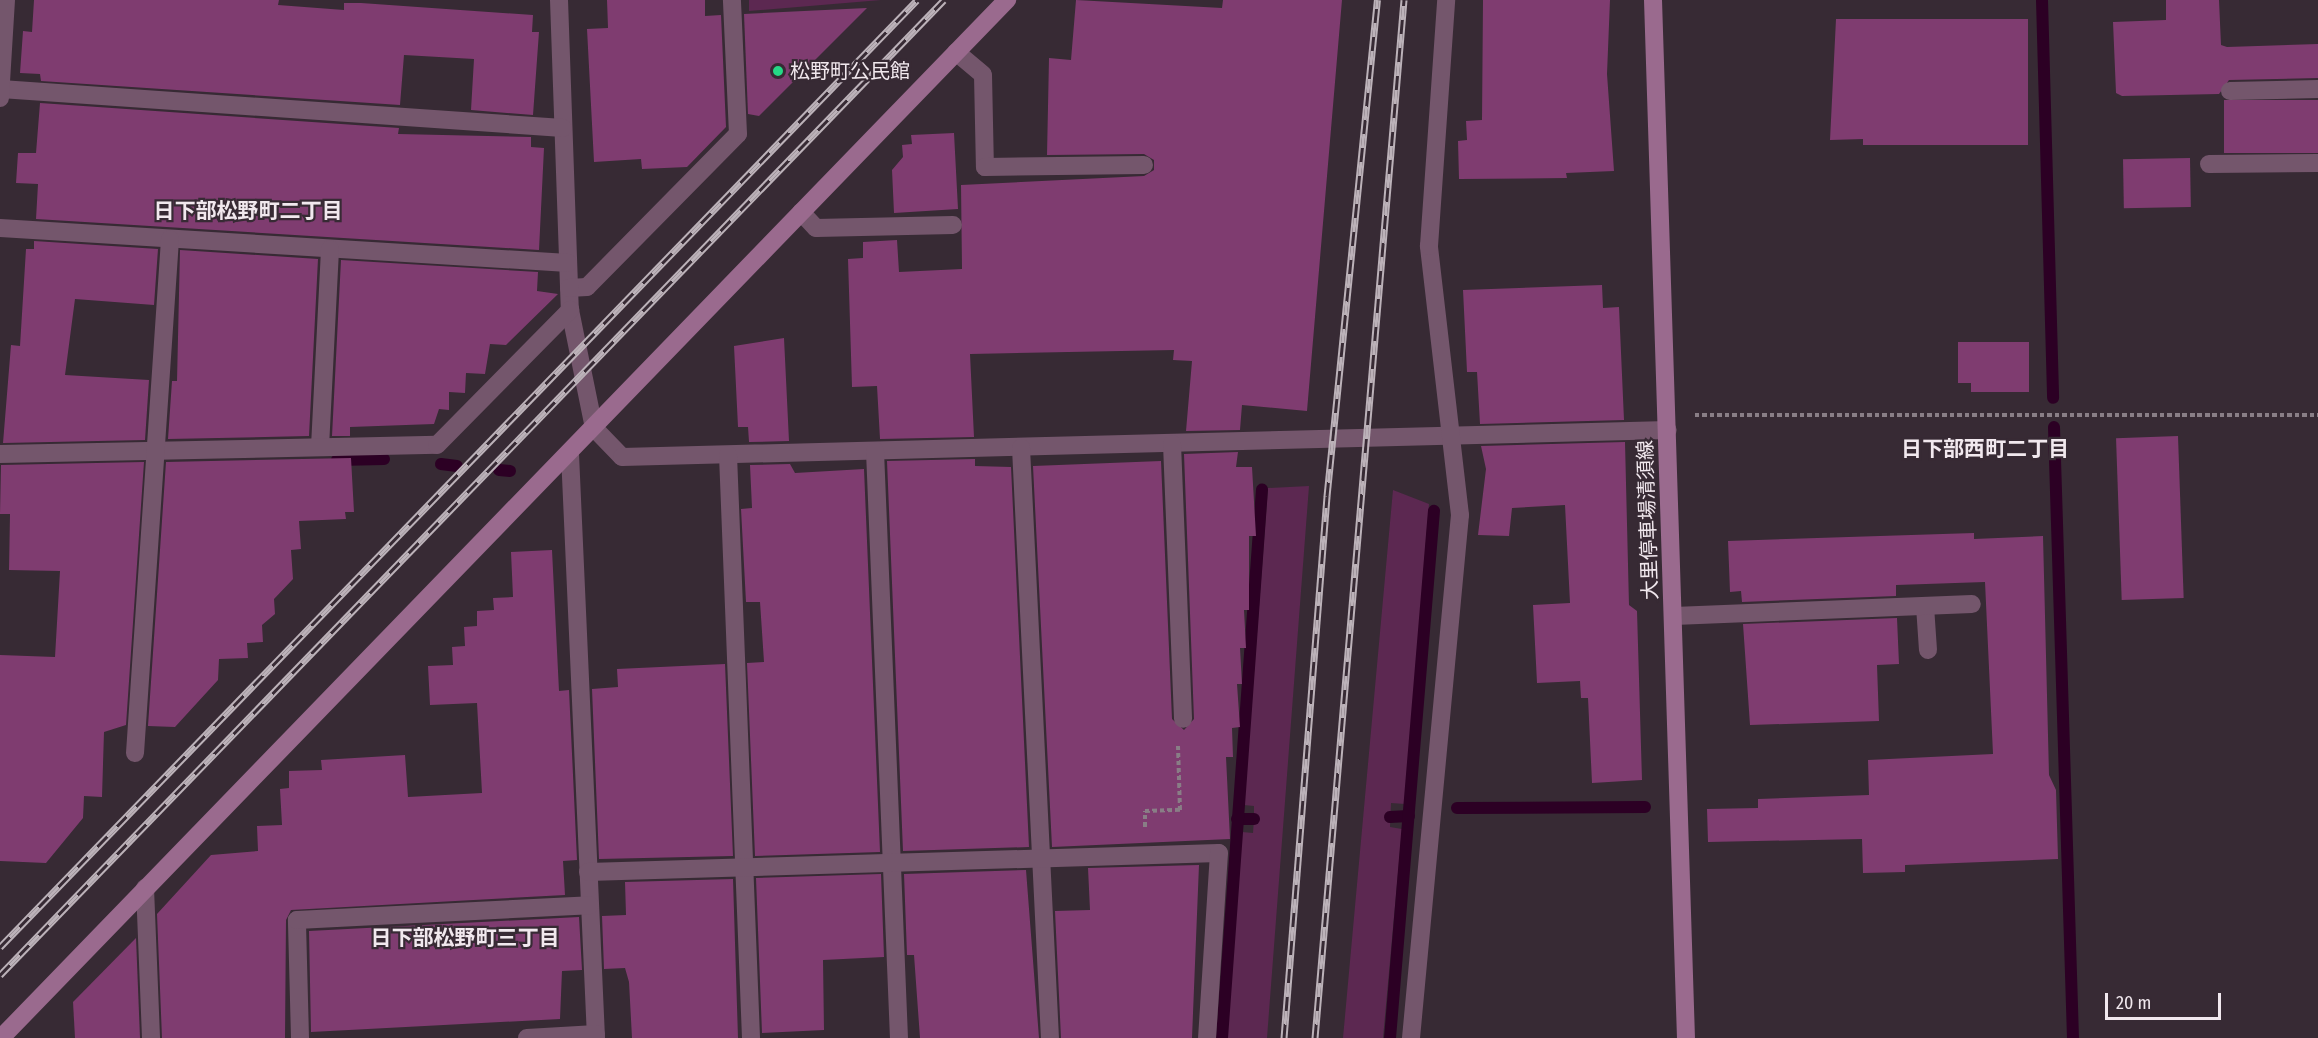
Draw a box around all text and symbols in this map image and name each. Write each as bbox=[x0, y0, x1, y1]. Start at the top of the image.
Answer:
place label: 松野町公民館 bbox=[790, 59, 910, 83]
marker: 松野町公民館 bbox=[771, 64, 785, 78]
district label: 日下部松野町二丁目 bbox=[154, 198, 342, 224]
district label: 日下部西町二丁目 bbox=[1901, 436, 2069, 462]
street label: 大里停車場清須線 bbox=[1633, 440, 1663, 600]
district label: 日下部松野町三丁目 bbox=[371, 925, 559, 951]
scale bar bbox=[2108, 981, 2224, 1019]
text: 20 m bbox=[2116, 992, 2151, 1014]

